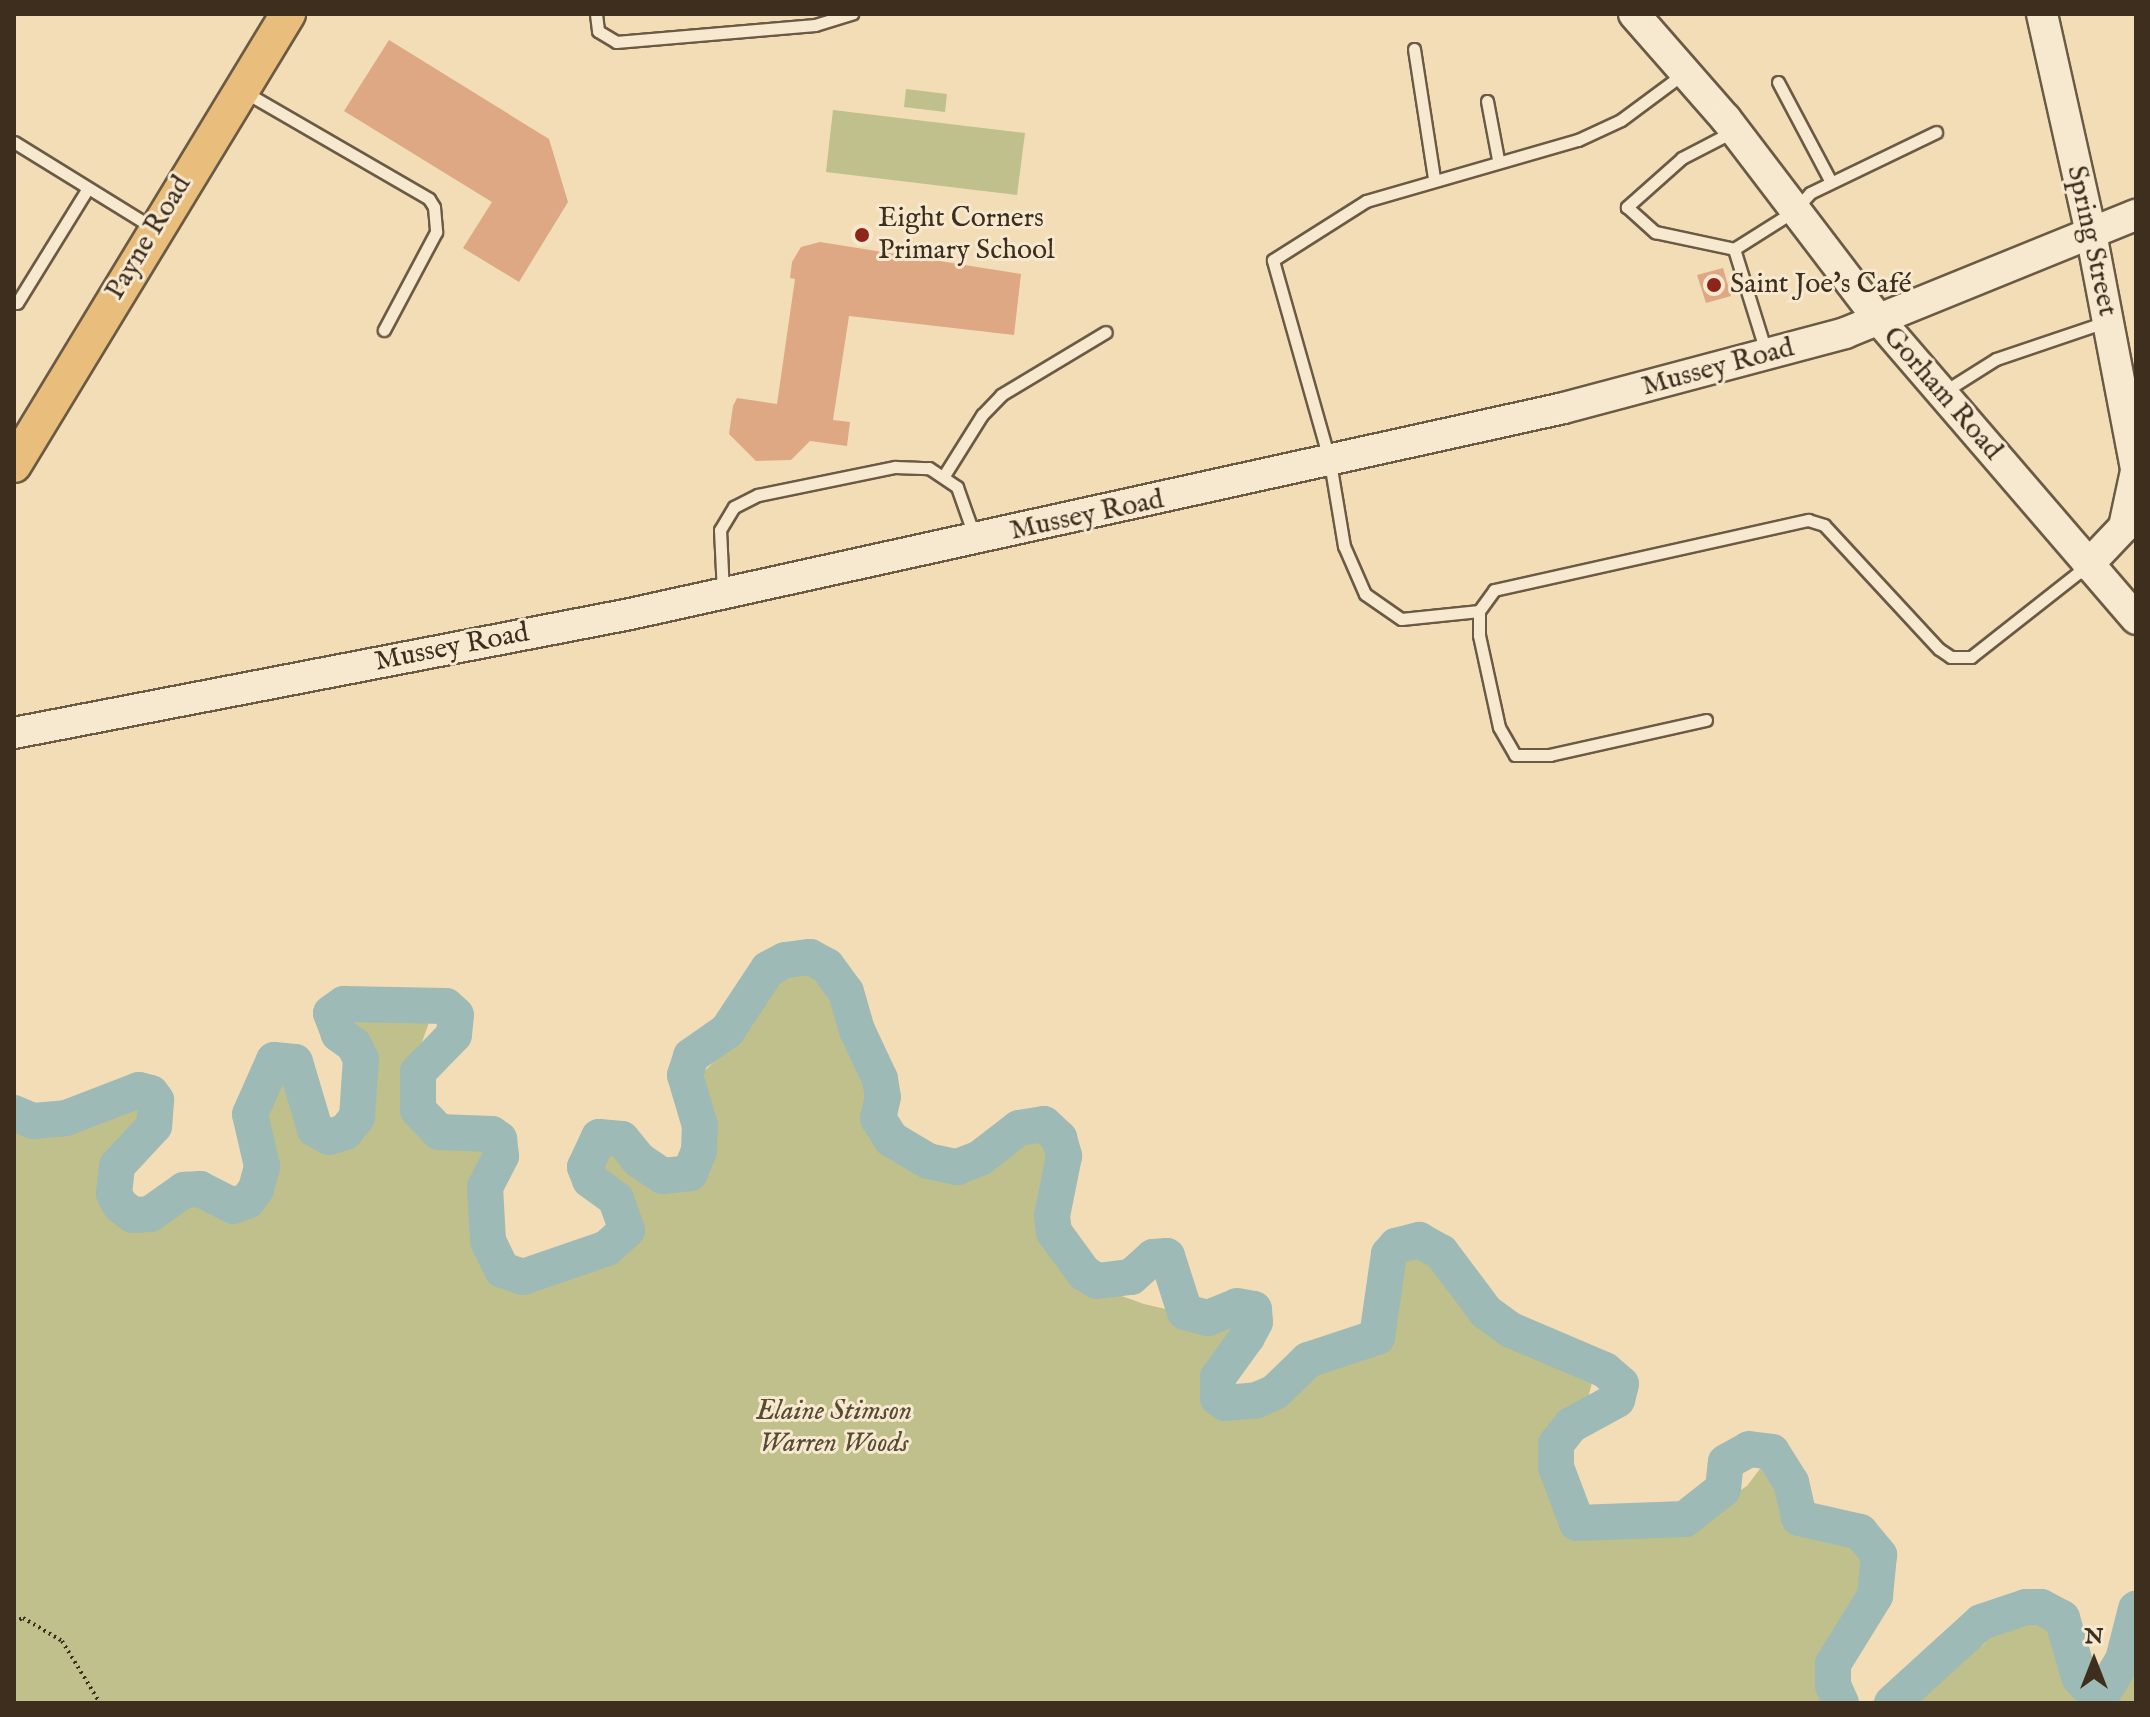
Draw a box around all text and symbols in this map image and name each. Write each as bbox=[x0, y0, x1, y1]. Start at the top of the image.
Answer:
street label: Spring Street bbox=[2059, 163, 2123, 319]
street label: Payne Road bbox=[99, 170, 199, 306]
place label: Eight Corners Primary School bbox=[878, 202, 1055, 268]
marker: Eight Corners Primary School bbox=[853, 226, 871, 244]
place label: Saint Joe's Café bbox=[1730, 268, 1912, 302]
marker: Saint Joe's Café bbox=[1705, 276, 1723, 294]
street label: Gorham Road bbox=[1875, 321, 2009, 467]
street label: Mussey Road bbox=[1638, 332, 1798, 404]
street label: Mussey Road bbox=[1007, 483, 1167, 549]
street label: Mussey Road bbox=[372, 617, 532, 679]
park label: Elaine Stimson Warren Woods bbox=[756, 1395, 912, 1461]
north arrow bbox=[2054, 1621, 2134, 1701]
text: N bbox=[2084, 1623, 2104, 1651]

